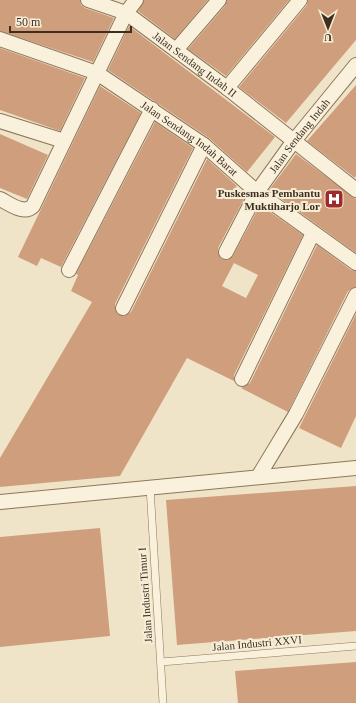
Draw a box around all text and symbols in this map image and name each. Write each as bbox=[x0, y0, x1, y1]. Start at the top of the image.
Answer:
scale bar bbox=[10, 8, 131, 34]
north arrow bbox=[308, 8, 348, 48]
text: 50 m bbox=[16, 15, 41, 29]
street label: Jalan Sendang Indah II bbox=[151, 29, 239, 100]
text: U bbox=[324, 32, 332, 44]
street label: Jalan Sendang Indah bbox=[267, 96, 332, 175]
street label: Jalan Sendang Indah Barat bbox=[139, 98, 240, 178]
place label: Puskesmas Pembantu Muktiharjo Lor bbox=[218, 187, 320, 212]
hospital icon: Puskesmas Pembantu Muktiharjo Lor bbox=[323, 188, 345, 210]
street label: Jalan Industri Timur I bbox=[136, 547, 154, 643]
street label: Jalan Industri XXVI bbox=[212, 633, 303, 653]

